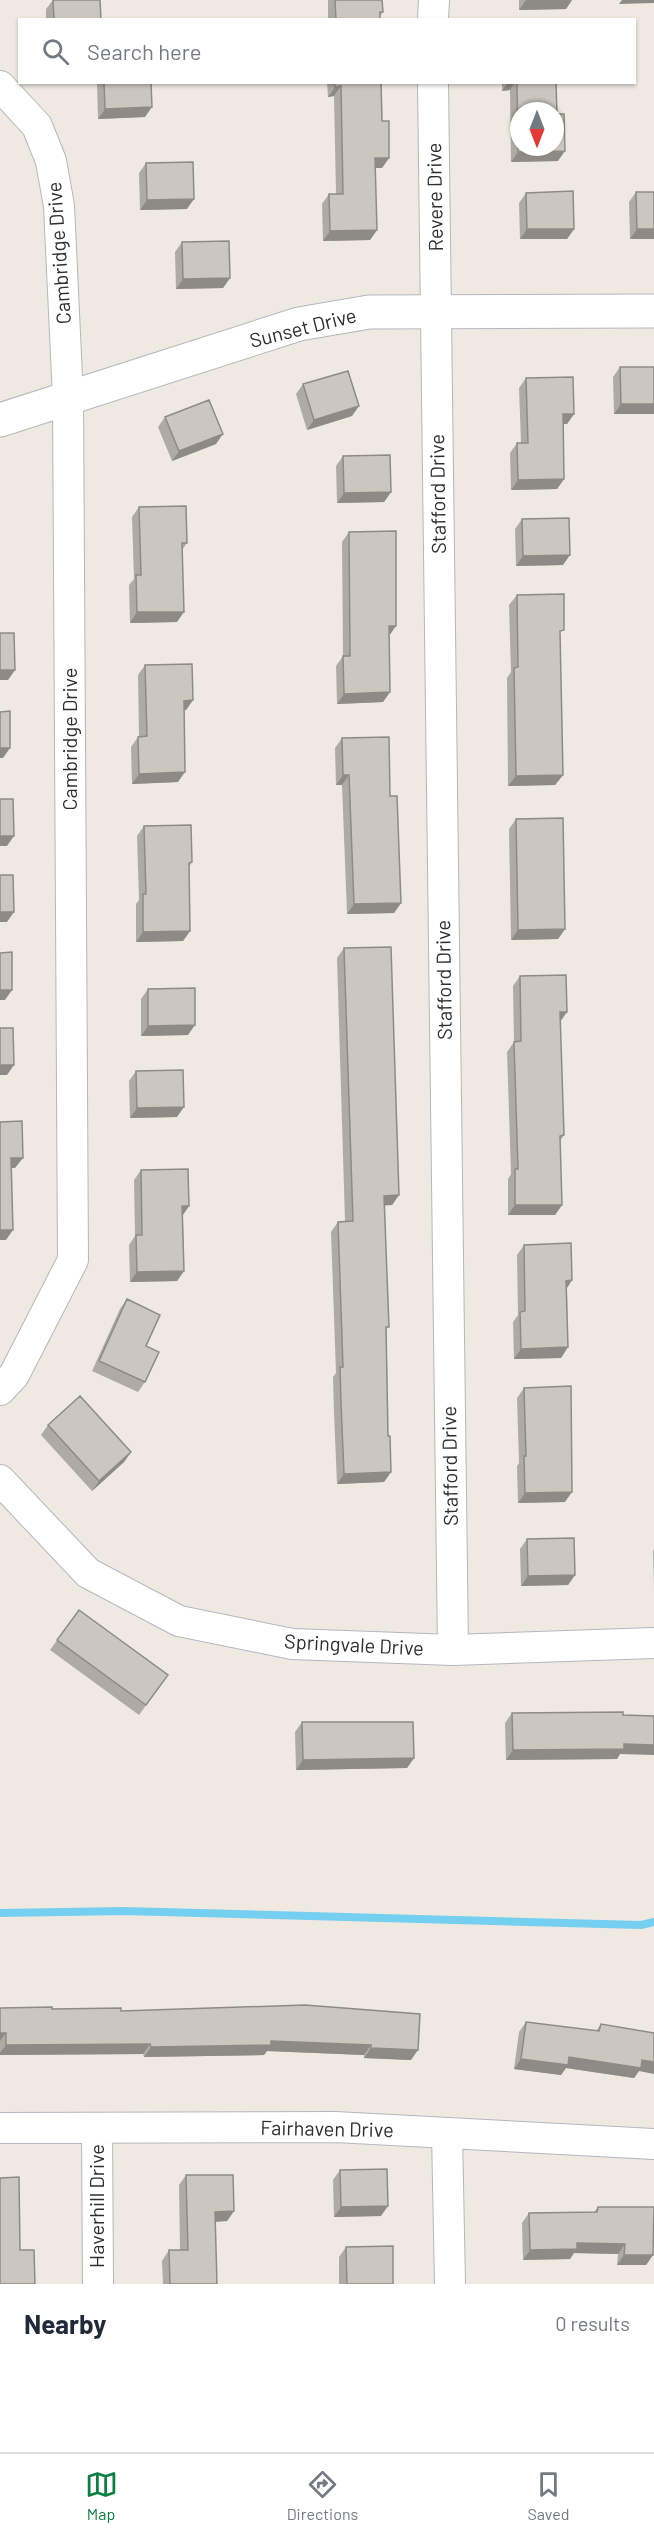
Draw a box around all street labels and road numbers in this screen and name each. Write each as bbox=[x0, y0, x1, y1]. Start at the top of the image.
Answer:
street label: Revere Drive bbox=[421, 142, 447, 252]
street label: Cambridge Drive bbox=[41, 181, 75, 325]
street label: Sunset Drive bbox=[247, 302, 359, 352]
street label: Stafford Drive bbox=[424, 434, 450, 554]
street label: Cambridge Drive bbox=[57, 668, 81, 810]
street label: Stafford Drive bbox=[430, 920, 456, 1040]
street label: Stafford Drive bbox=[436, 1406, 462, 1526]
street label: Springvale Drive bbox=[284, 1628, 425, 1660]
street label: Fairhaven Drive bbox=[260, 2115, 394, 2141]
street label: Haverhill Drive bbox=[84, 2144, 108, 2268]

